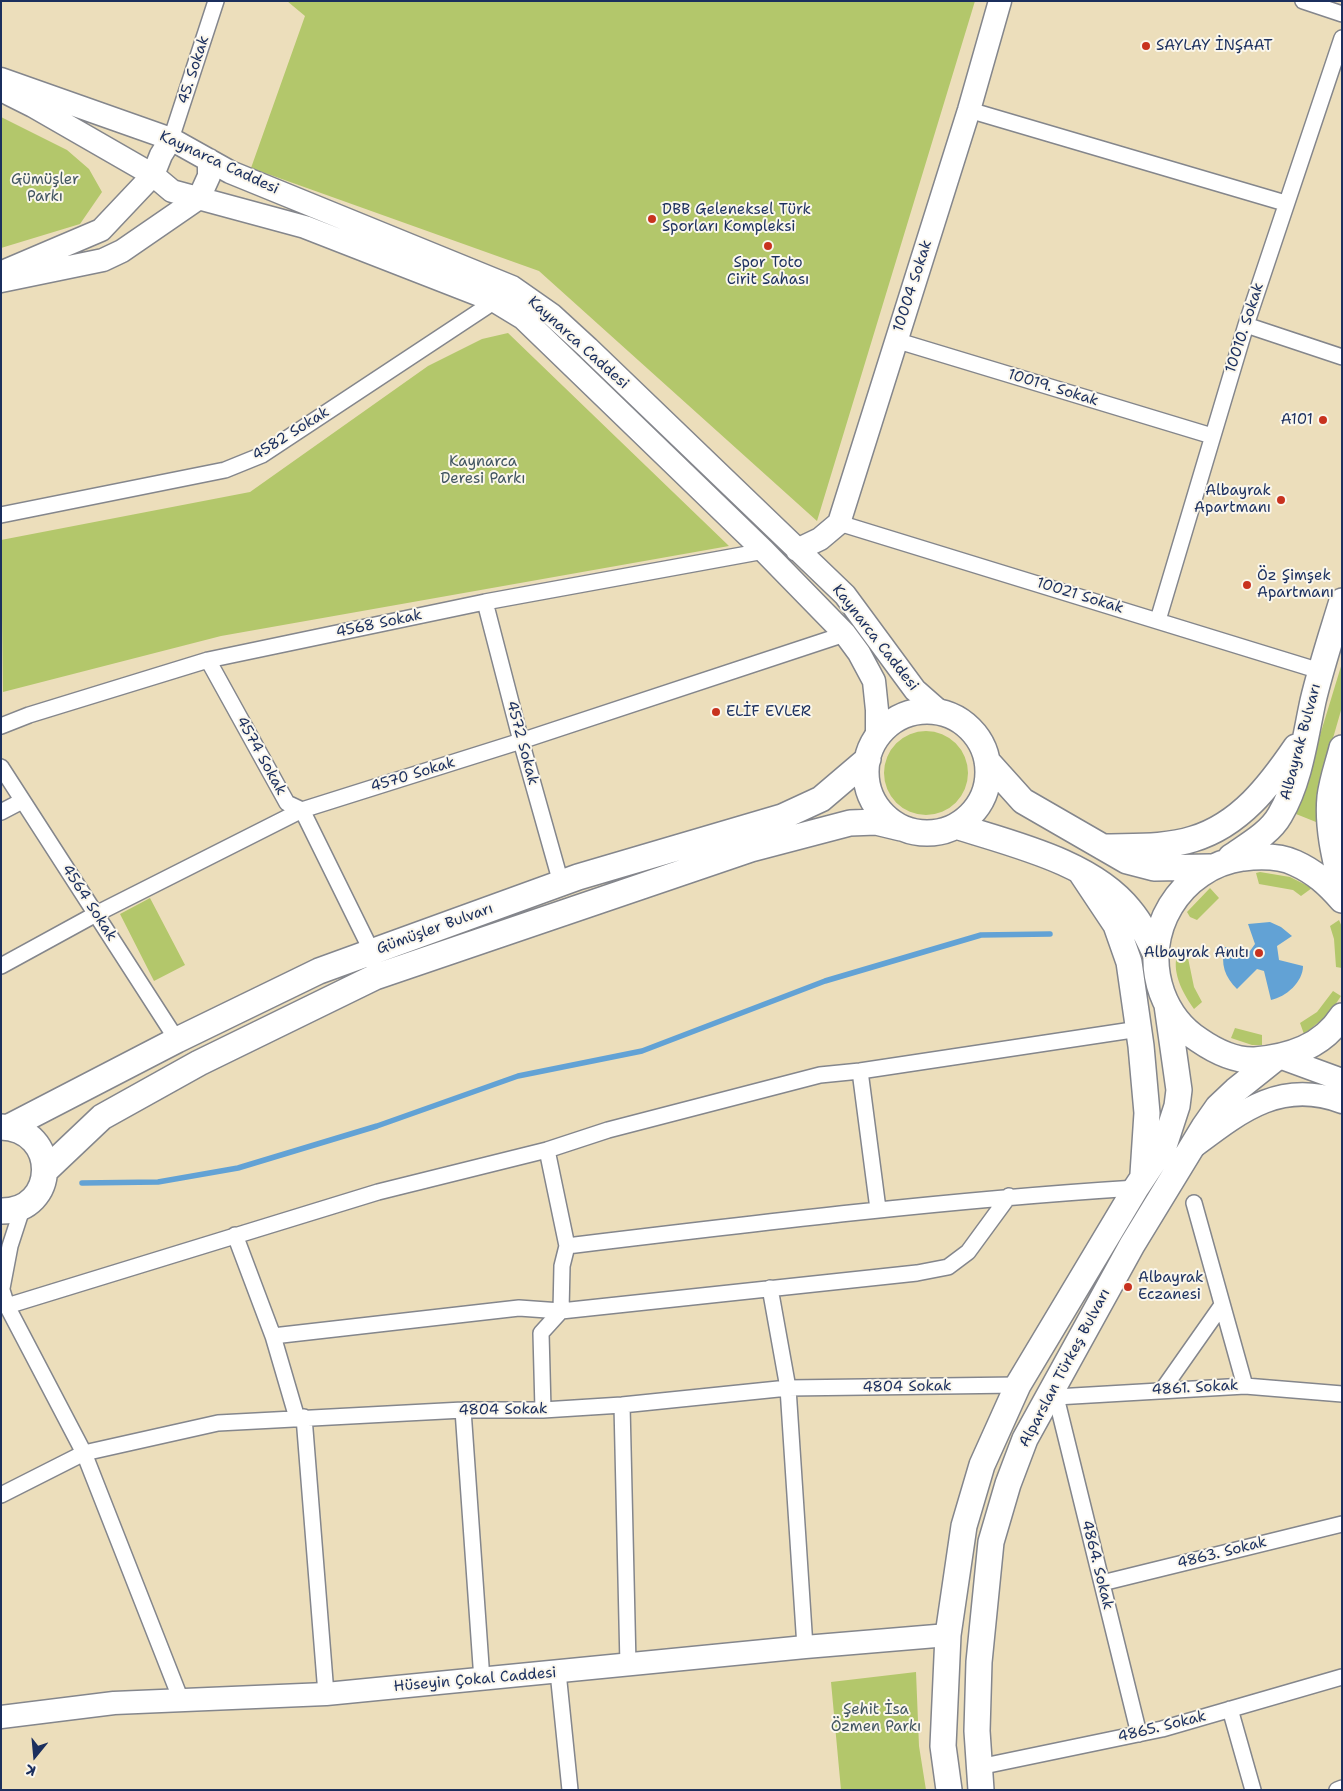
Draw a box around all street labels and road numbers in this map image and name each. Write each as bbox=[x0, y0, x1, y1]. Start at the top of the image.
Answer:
street label: 45. Sokak bbox=[175, 34, 213, 106]
street label: Kaynarca Caddesi bbox=[156, 127, 282, 199]
street label: 10004 Sokak bbox=[890, 238, 936, 334]
street label: 10010. Sokak bbox=[1222, 281, 1268, 375]
street label: Kaynarca Caddesi bbox=[524, 293, 632, 393]
street label: 10019. Sokak bbox=[1005, 366, 1101, 410]
street label: 4582 Sokak bbox=[249, 403, 333, 465]
street label: 10021 Sokak bbox=[1034, 574, 1126, 618]
street label: Kaynarca Caddesi bbox=[828, 581, 922, 695]
street label: 4568 Sokak bbox=[334, 606, 424, 642]
street label: Albayrak Bulvarı bbox=[1277, 682, 1325, 802]
street label: 4572 Sokak bbox=[502, 699, 542, 787]
street label: 4574 Sokak bbox=[232, 714, 290, 798]
street label: 4570 Sokak bbox=[369, 754, 457, 796]
street label: 4564 Sokak bbox=[58, 861, 120, 945]
street label: Gümüşler Bulvarı bbox=[374, 900, 496, 958]
street label: Alparslan Türkeş Bulvarı bbox=[1016, 1286, 1114, 1450]
street label: 4804 Sokak bbox=[862, 1377, 952, 1397]
street label: 4861. Sokak bbox=[1151, 1377, 1239, 1399]
street label: 4804 Sokak bbox=[458, 1400, 548, 1420]
street label: 4864. Sokak bbox=[1077, 1518, 1117, 1612]
street label: 4863. Sokak bbox=[1175, 1533, 1269, 1573]
street label: Hüseyin Çokal Caddesi bbox=[393, 1664, 557, 1696]
street label: 4865. Sokak bbox=[1116, 1707, 1208, 1747]

